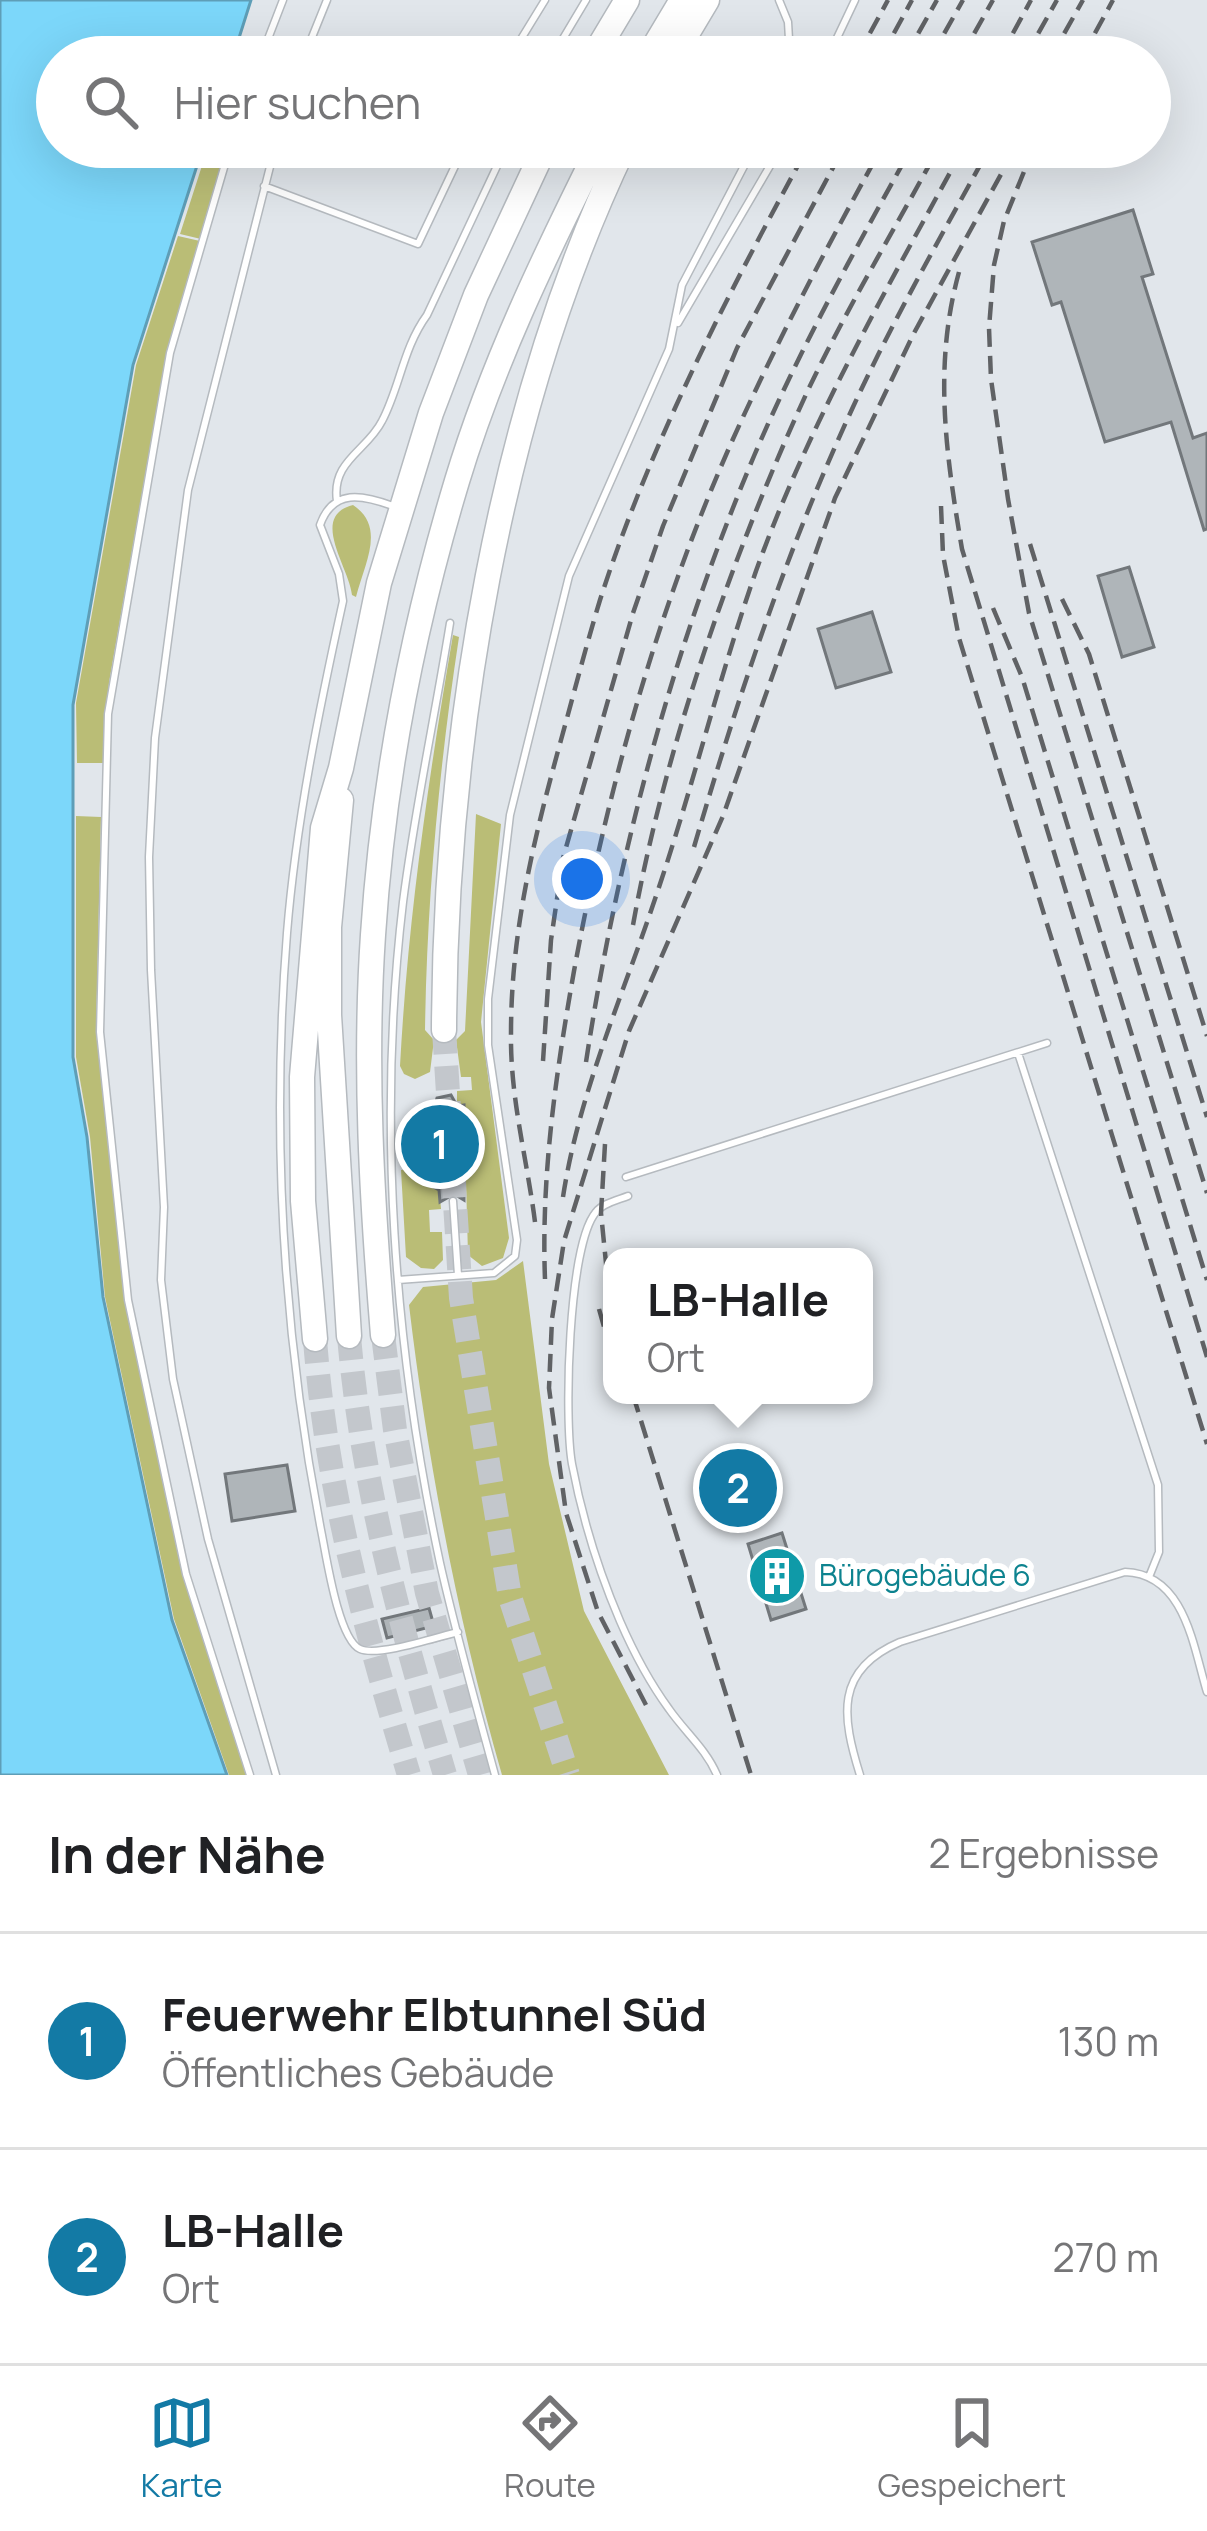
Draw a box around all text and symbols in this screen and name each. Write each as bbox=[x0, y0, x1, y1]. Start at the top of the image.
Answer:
search box bbox=[36, 36, 1171, 168]
icon: search bbox=[78, 69, 144, 135]
text: Hier suchen bbox=[174, 71, 421, 133]
your location bbox=[552, 849, 612, 909]
pin: 1 bbox=[401, 1099, 479, 1189]
popup bbox=[603, 1248, 873, 1404]
text: LB-Halle bbox=[647, 1268, 829, 1330]
text: Ort bbox=[647, 1330, 705, 1384]
pin: 2 bbox=[699, 1443, 777, 1533]
building icon: Bürogebäude 6 bbox=[746, 1545, 808, 1607]
place label: Bürogebäude 6 bbox=[819, 1554, 1031, 1595]
text: In der Nähe bbox=[48, 1819, 326, 1888]
text: 2 Ergebnisse bbox=[928, 1826, 1159, 1880]
text: Feuerwehr Elbtunnel Süd bbox=[162, 1983, 707, 2045]
text: 1 bbox=[78, 2014, 96, 2068]
text: 130 m bbox=[1058, 2014, 1159, 2068]
text: Öffentliches Gebäude bbox=[162, 2045, 554, 2099]
text: LB-Halle bbox=[162, 2199, 344, 2261]
text: 2 bbox=[75, 2230, 99, 2284]
text: 270 m bbox=[1053, 2230, 1159, 2284]
text: Ort bbox=[162, 2261, 220, 2315]
tab: Karte bbox=[141, 2390, 222, 2507]
tab: Route bbox=[504, 2390, 596, 2507]
tab: Gespeichert bbox=[877, 2390, 1066, 2507]

